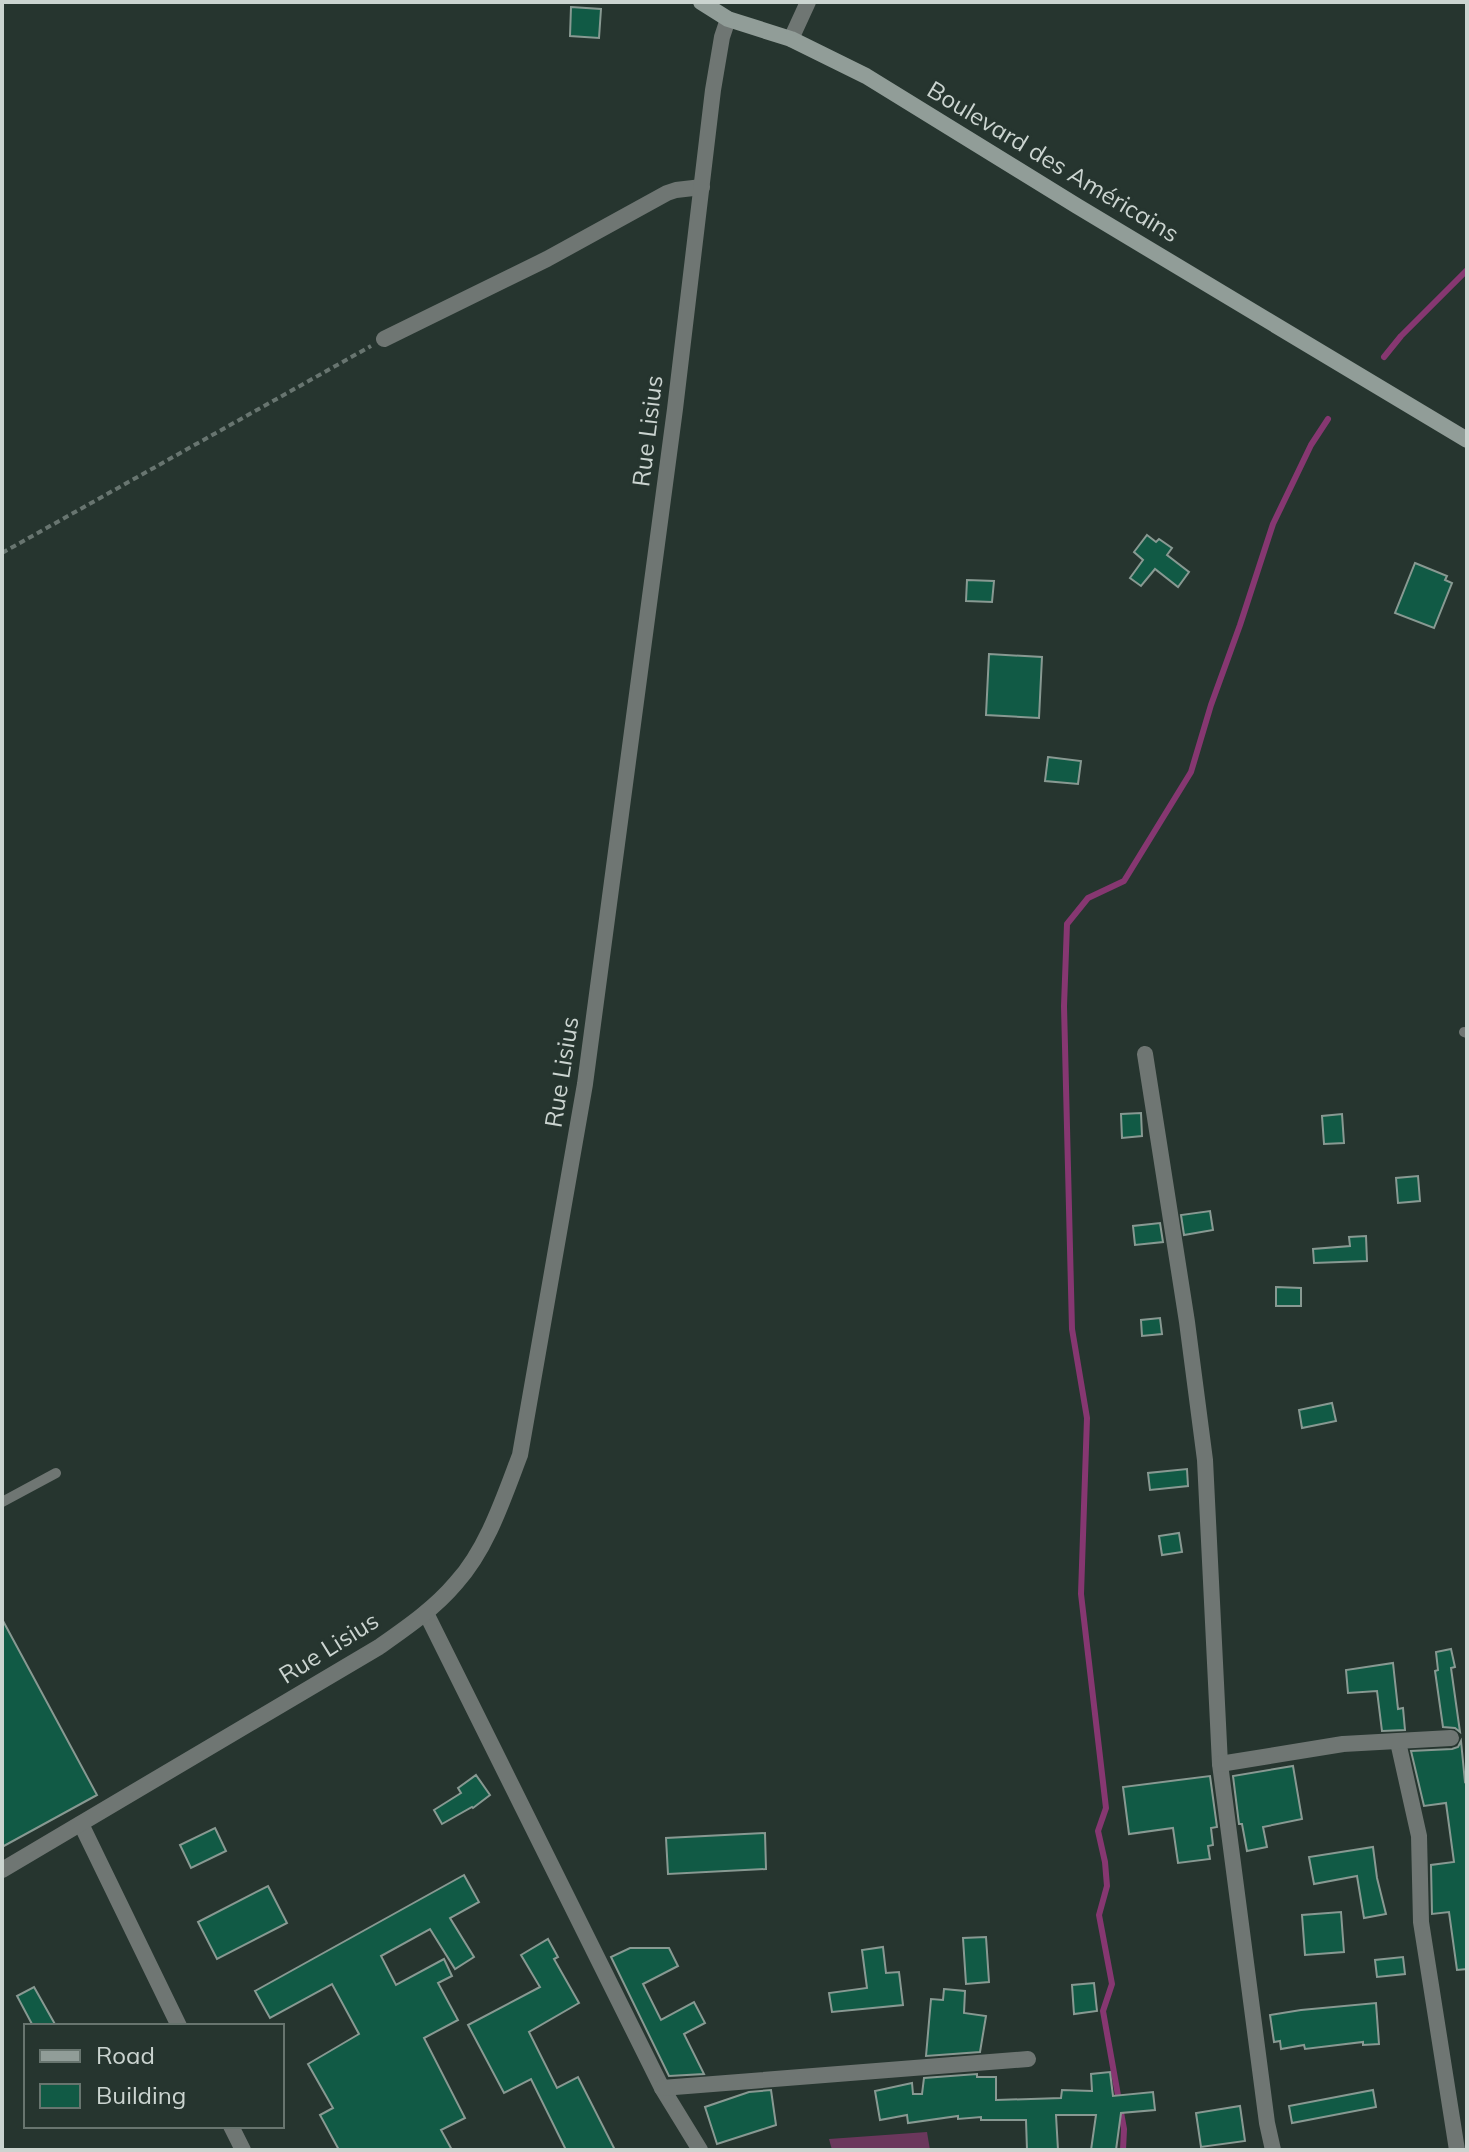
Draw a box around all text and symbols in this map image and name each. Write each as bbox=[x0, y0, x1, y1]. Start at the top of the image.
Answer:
street label: Boulevard des Américains bbox=[922, 74, 1185, 248]
street label: Rue Lisius bbox=[625, 373, 669, 488]
street label: Rue Lisius bbox=[537, 1014, 585, 1129]
street label: Rue Lisius bbox=[273, 1605, 384, 1690]
legend bbox=[24, 2024, 284, 2128]
text: Road bbox=[96, 2040, 155, 2070]
text: Building bbox=[96, 2080, 186, 2110]

